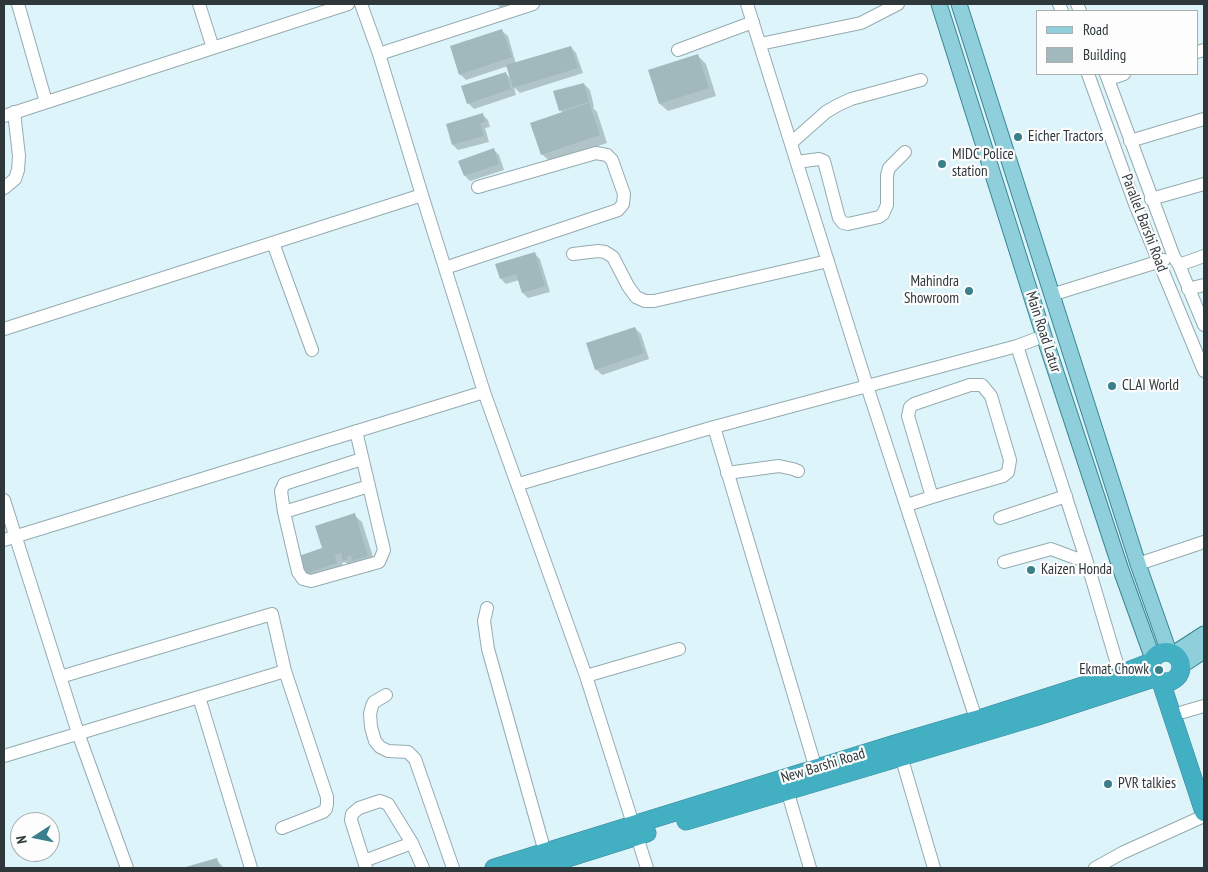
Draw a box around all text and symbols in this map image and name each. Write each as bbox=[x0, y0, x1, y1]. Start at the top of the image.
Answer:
legend bbox=[1036, 10, 1198, 75]
text: Road bbox=[1083, 20, 1109, 39]
text: Building bbox=[1083, 45, 1126, 64]
place label: Eicher Tractors bbox=[1028, 128, 1104, 146]
marker: Eicher Tractors bbox=[1012, 131, 1024, 143]
place label: MIDC Police station bbox=[952, 146, 1014, 181]
marker: MIDC Police station bbox=[936, 158, 948, 170]
street label: Parallel Barshi Road bbox=[1117, 172, 1171, 274]
place label: Mahindra Showroom bbox=[904, 273, 959, 308]
marker: Mahindra Showroom bbox=[963, 285, 975, 297]
street label: Main Road Latur bbox=[1021, 289, 1065, 375]
place label: CLAI World bbox=[1122, 377, 1179, 395]
marker: CLAI World bbox=[1106, 380, 1118, 392]
place label: Kaizen Honda bbox=[1041, 561, 1112, 579]
marker: Kaizen Honda bbox=[1025, 564, 1037, 576]
place label: Ekmat Chowk bbox=[1079, 661, 1149, 679]
marker: Ekmat Chowk bbox=[1153, 664, 1165, 676]
street label: New Barshi Road bbox=[779, 745, 867, 787]
place label: PVR talkies bbox=[1118, 775, 1176, 793]
marker: PVR talkies bbox=[1102, 778, 1114, 790]
north arrow bbox=[10, 812, 60, 862]
text: N bbox=[12, 834, 31, 845]

